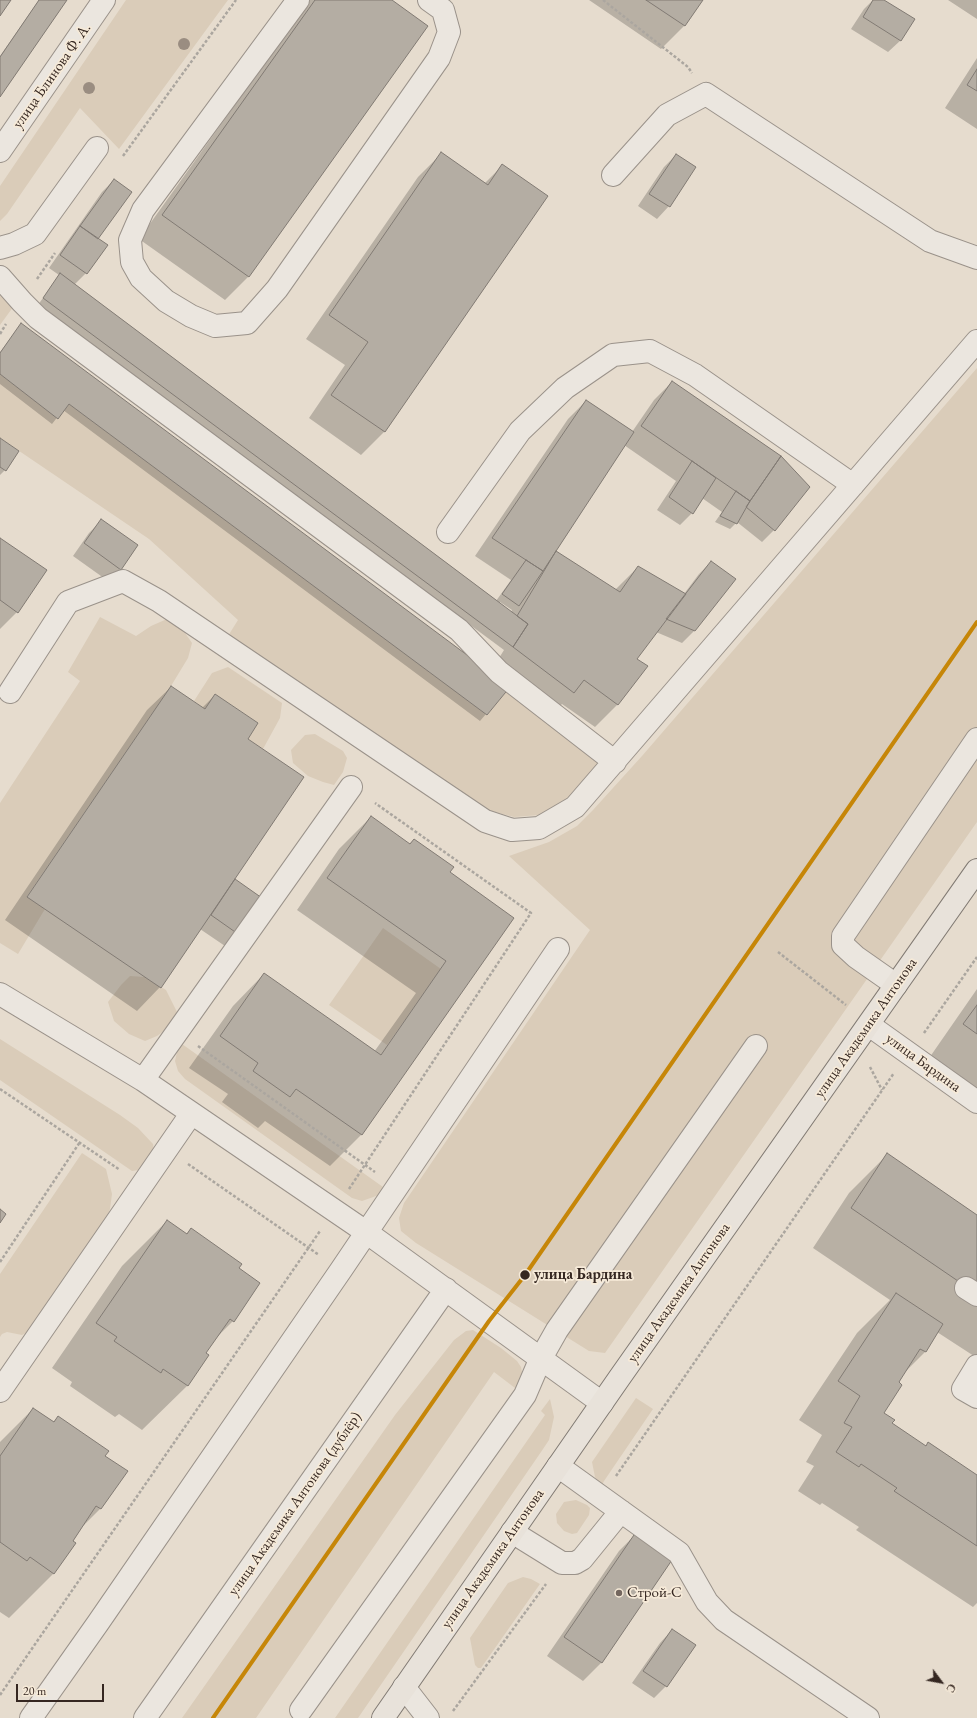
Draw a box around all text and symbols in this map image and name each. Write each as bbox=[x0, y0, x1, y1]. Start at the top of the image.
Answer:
street label: улица Блинова Ф. А. bbox=[9, 20, 95, 132]
street label: улица Академика Антонова bbox=[811, 955, 921, 1101]
street label: улица Бардина bbox=[882, 1030, 964, 1096]
street label: улица Академика Антонова bbox=[624, 1220, 734, 1366]
place label: улица Бардина bbox=[534, 1266, 632, 1284]
marker: улица Бардина bbox=[518, 1268, 532, 1282]
street label: улица Академика Антонова (дублёр) bbox=[225, 1409, 365, 1599]
street label: улица Академика Антонова bbox=[438, 1486, 548, 1632]
place label: Строй-С bbox=[627, 1584, 682, 1602]
marker: Строй-С bbox=[614, 1588, 624, 1598]
north arrow bbox=[921, 1662, 961, 1702]
scale bar bbox=[18, 1676, 106, 1702]
text: С bbox=[943, 1681, 959, 1695]
text: 20 m bbox=[23, 1683, 46, 1699]

